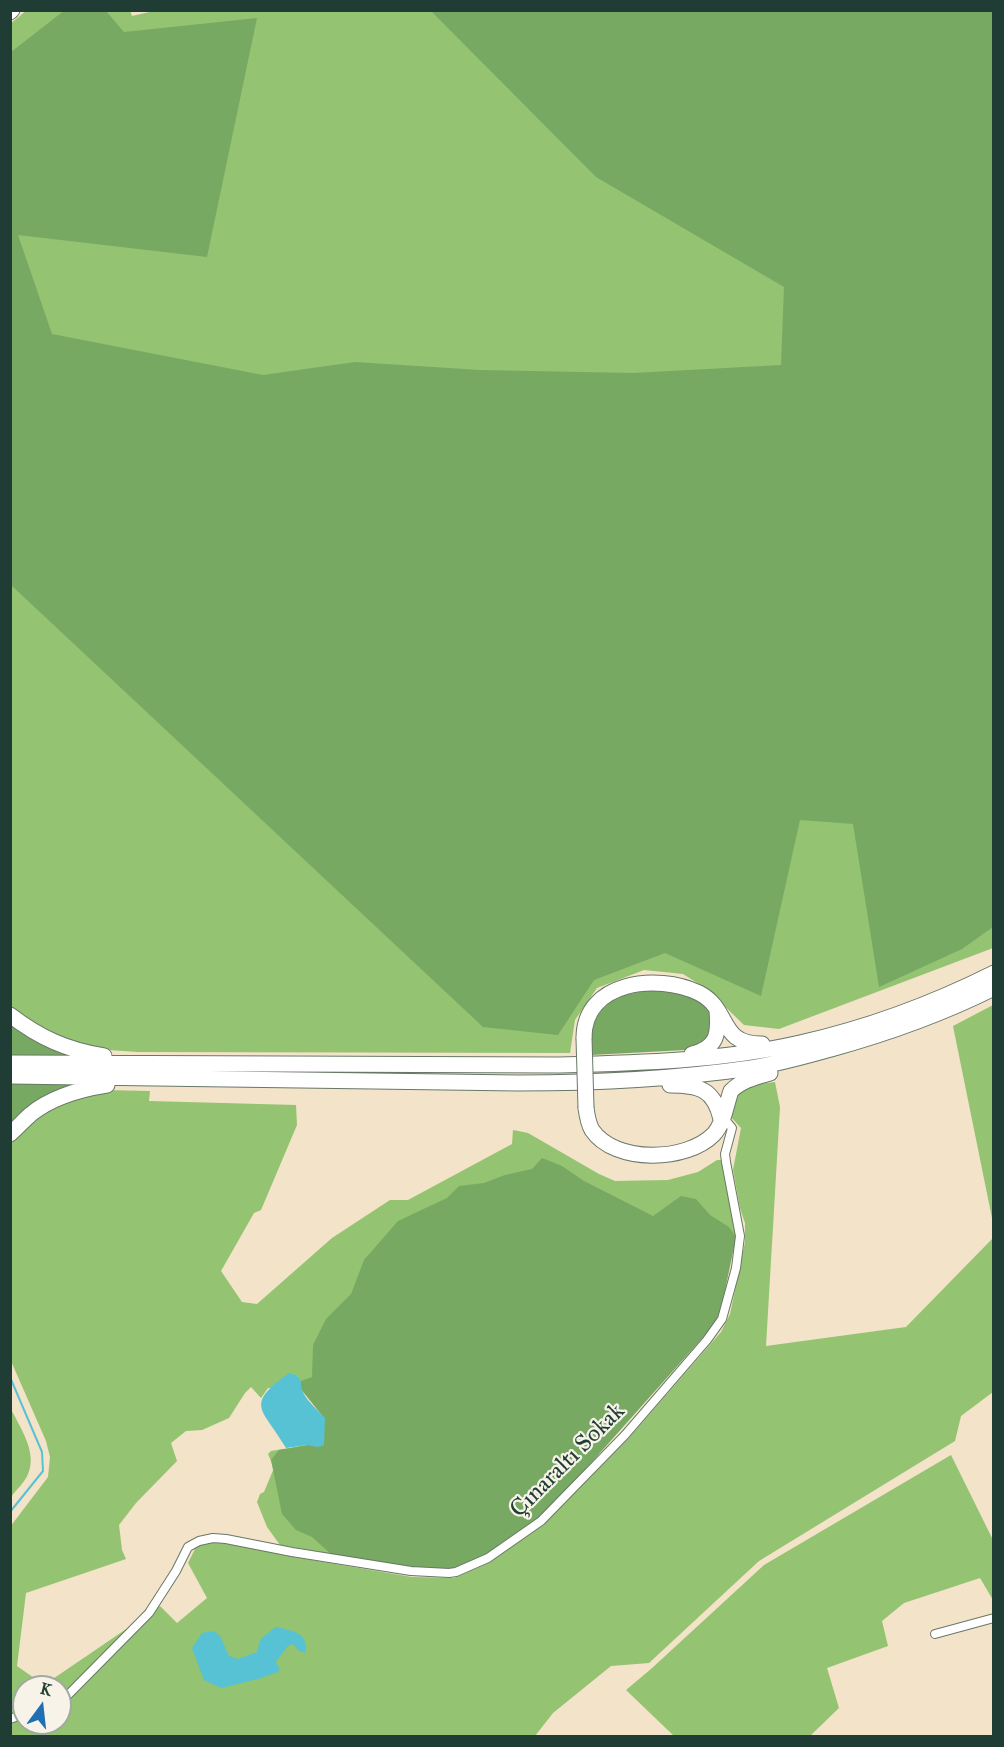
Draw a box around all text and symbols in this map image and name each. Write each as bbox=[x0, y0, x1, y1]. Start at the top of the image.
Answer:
street label: Çınaraltı Sokak bbox=[505, 1398, 631, 1524]
north arrow bbox=[12, 1675, 72, 1735]
text: K bbox=[38, 1678, 54, 1700]

